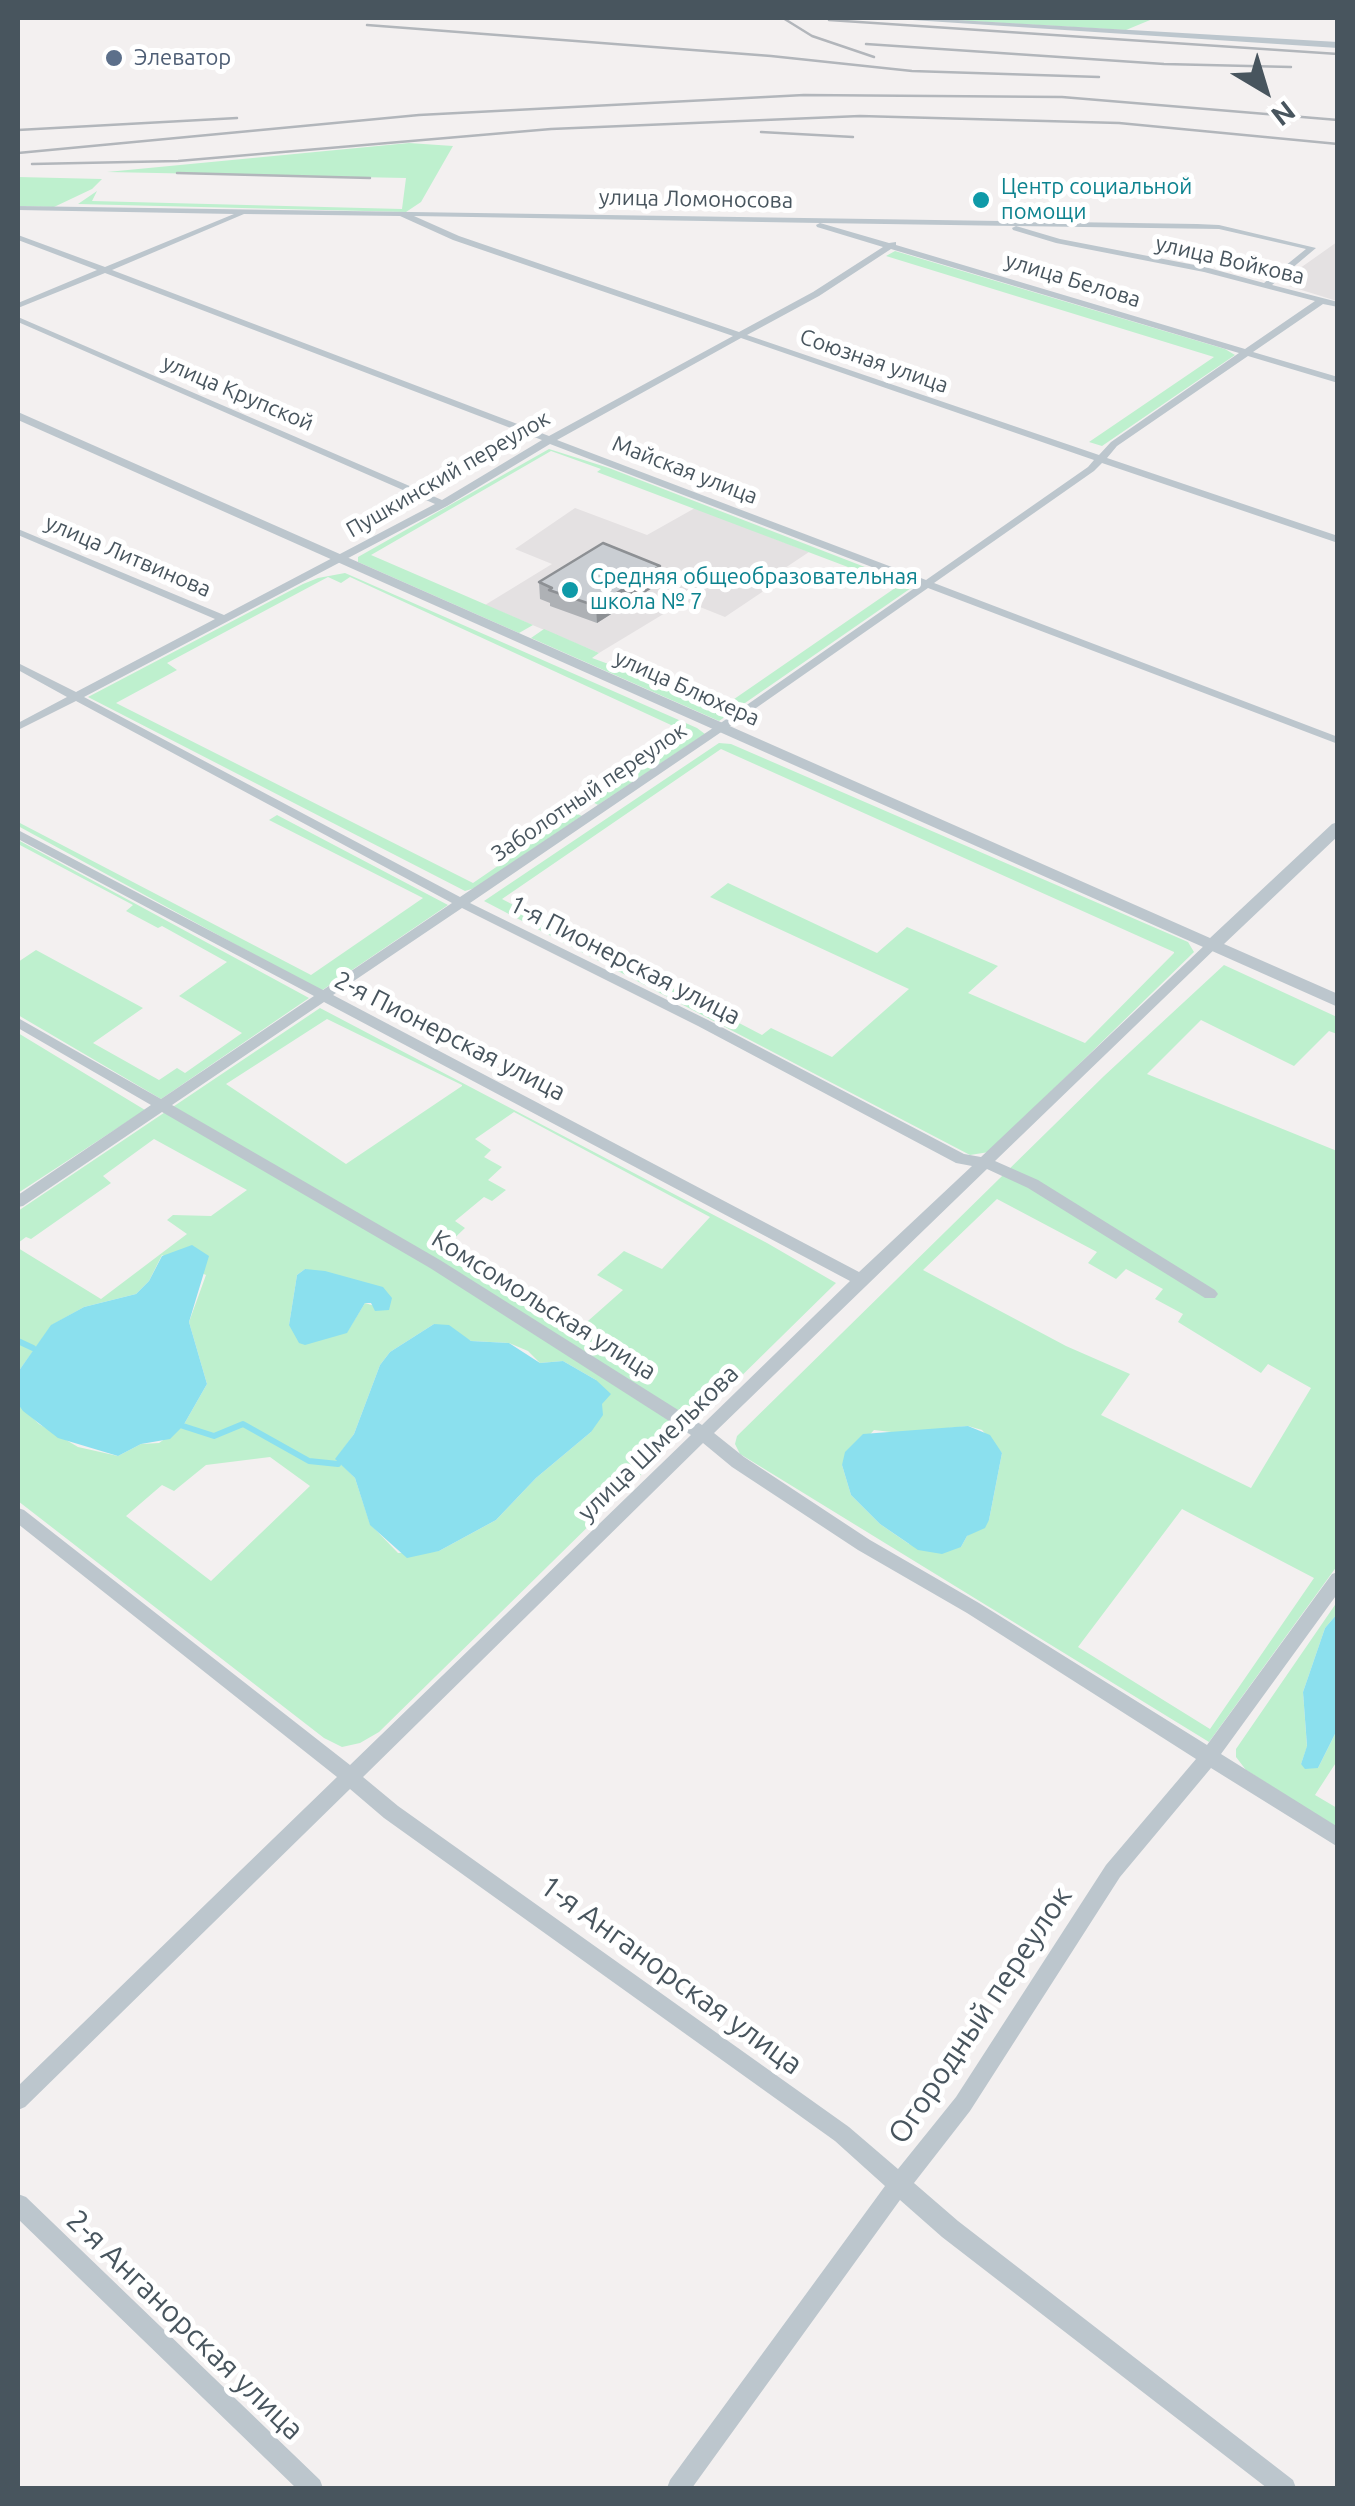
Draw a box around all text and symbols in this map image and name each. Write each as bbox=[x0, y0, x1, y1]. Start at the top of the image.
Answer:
north arrow bbox=[1215, 40, 1315, 140]
place label: Элеватор bbox=[134, 45, 231, 71]
marker: Элеватор bbox=[103, 47, 125, 69]
text: N bbox=[1266, 95, 1302, 133]
place label: Центр социальной помощи bbox=[1001, 174, 1192, 225]
street label: улица Ломоносова bbox=[599, 184, 793, 214]
marker: Центр социальной помощи bbox=[970, 189, 992, 211]
street label: улица Войкова bbox=[1153, 230, 1307, 290]
street label: улица Белова bbox=[1002, 247, 1144, 313]
street label: Союзная улица bbox=[796, 323, 952, 399]
street label: улица Крупской bbox=[158, 349, 318, 437]
street label: Пушкинский переулок bbox=[342, 405, 554, 543]
street label: Майская улица bbox=[609, 430, 761, 510]
street label: улица Литвинова bbox=[41, 509, 215, 603]
place label: Средняя общеобразовательная школа № 7 bbox=[590, 564, 918, 616]
marker: Средняя общеобразовательная школа № 7 bbox=[559, 579, 581, 601]
street label: улица Блюхера bbox=[610, 644, 764, 732]
street label: Заболотный переулок bbox=[487, 717, 691, 867]
street label: 1-я Пионерская улица bbox=[505, 889, 745, 1031]
street label: 2-я Пионерская улица bbox=[330, 965, 570, 1107]
street label: Комсомольская улица bbox=[426, 1224, 662, 1386]
street label: улица Шмелькова bbox=[571, 1359, 745, 1527]
street label: 1-я Анганорская улица bbox=[533, 1868, 809, 2082]
street label: Огородный переулок bbox=[881, 1880, 1079, 2150]
street label: 2-я Анганорская улица bbox=[59, 2202, 311, 2448]

